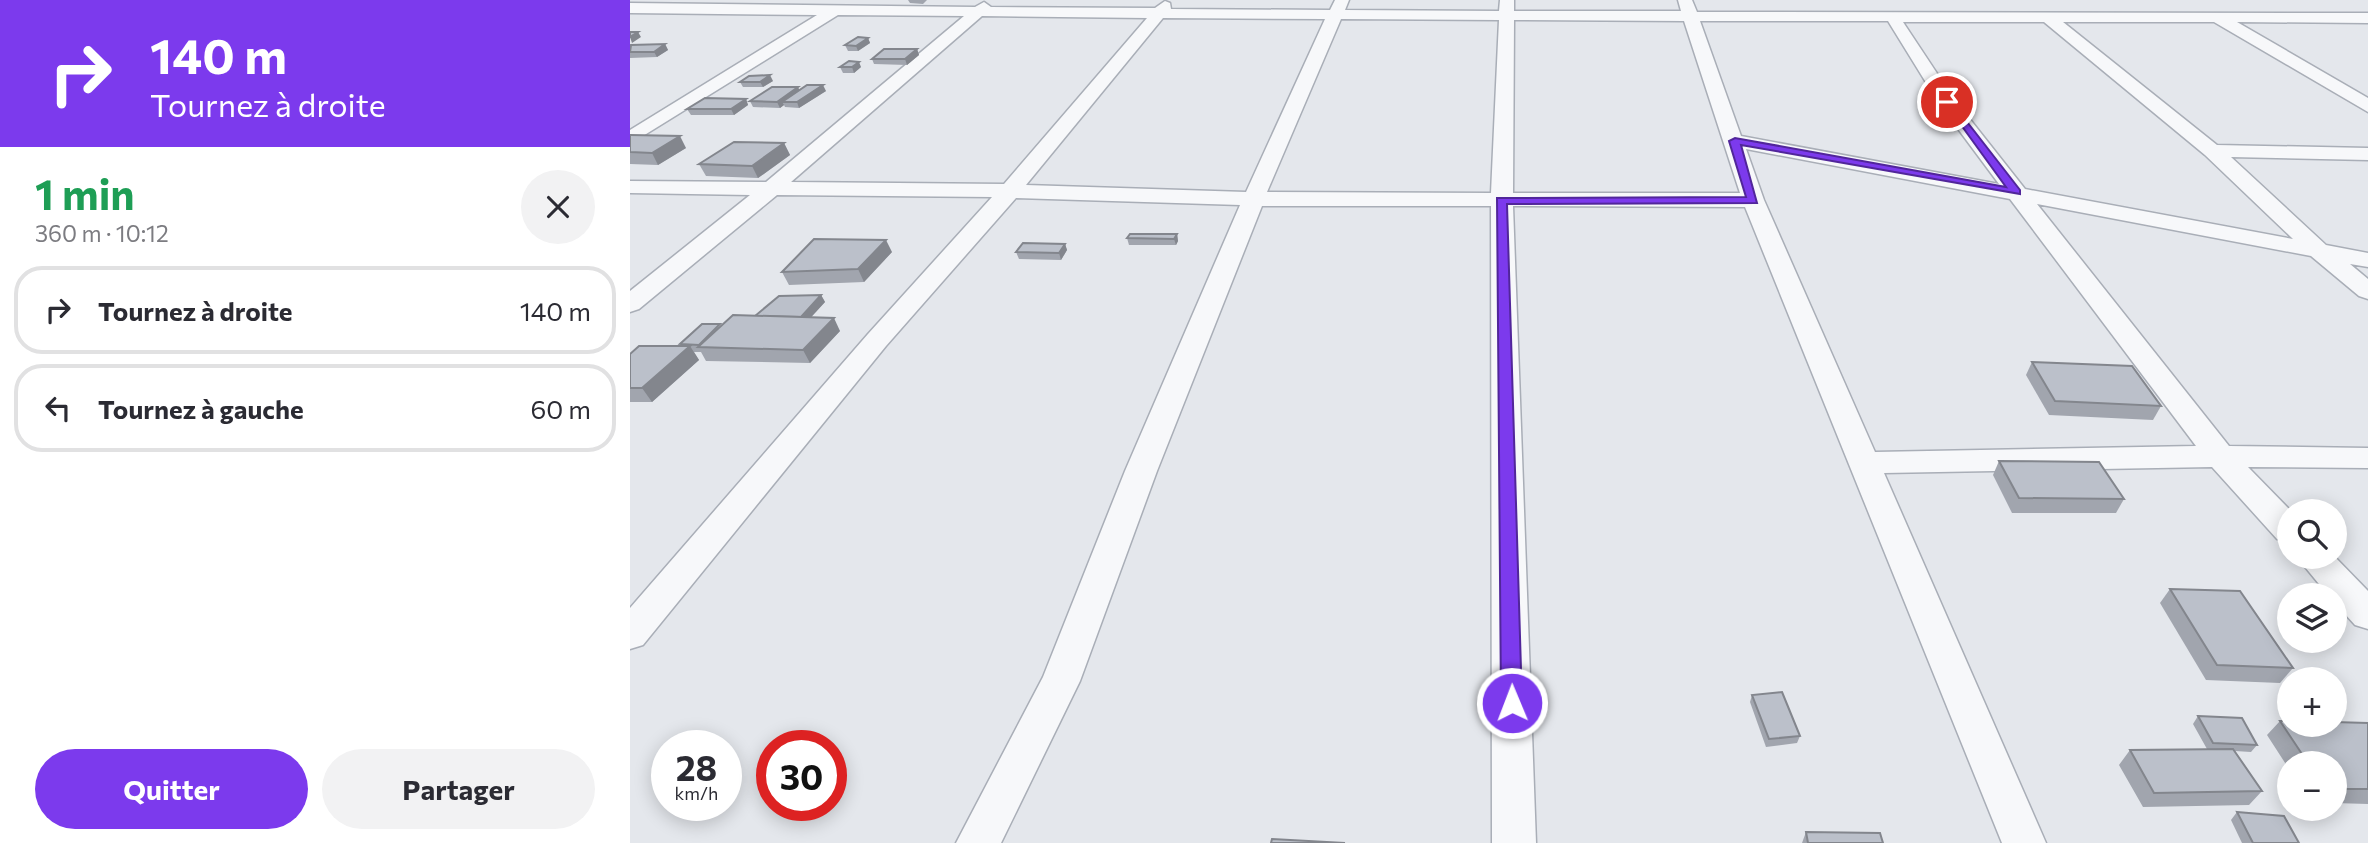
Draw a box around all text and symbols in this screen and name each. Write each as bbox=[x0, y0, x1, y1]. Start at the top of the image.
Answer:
text: 140 m bbox=[150, 24, 287, 84]
icon: right bbox=[35, 28, 126, 119]
pin bbox=[1917, 72, 1977, 132]
icon: arrive bbox=[1928, 83, 1966, 121]
text: Tournez à droite bbox=[150, 84, 386, 124]
text: 1 min bbox=[35, 167, 135, 219]
button: close bbox=[521, 170, 595, 244]
text: 360 m · 10:12 bbox=[35, 219, 169, 247]
icon: right bbox=[39, 291, 77, 329]
text: Tournez à droite bbox=[98, 295, 293, 326]
text: 140 m bbox=[520, 295, 591, 326]
icon: left bbox=[39, 389, 77, 427]
text: Tournez à gauche bbox=[98, 393, 304, 424]
text: 60 m bbox=[531, 393, 591, 424]
map controls bbox=[2277, 499, 2347, 821]
button: search bbox=[2277, 499, 2347, 569]
button: layers bbox=[2277, 583, 2347, 653]
position arrow bbox=[1475, 666, 1549, 740]
button: + bbox=[2277, 667, 2347, 737]
speed limit sign: 30 bbox=[756, 730, 847, 821]
text: 28 bbox=[676, 745, 717, 788]
button: Quitter bbox=[35, 749, 308, 829]
button: Partager bbox=[322, 749, 595, 829]
button: − bbox=[2277, 751, 2347, 821]
text: km/h bbox=[675, 782, 718, 804]

